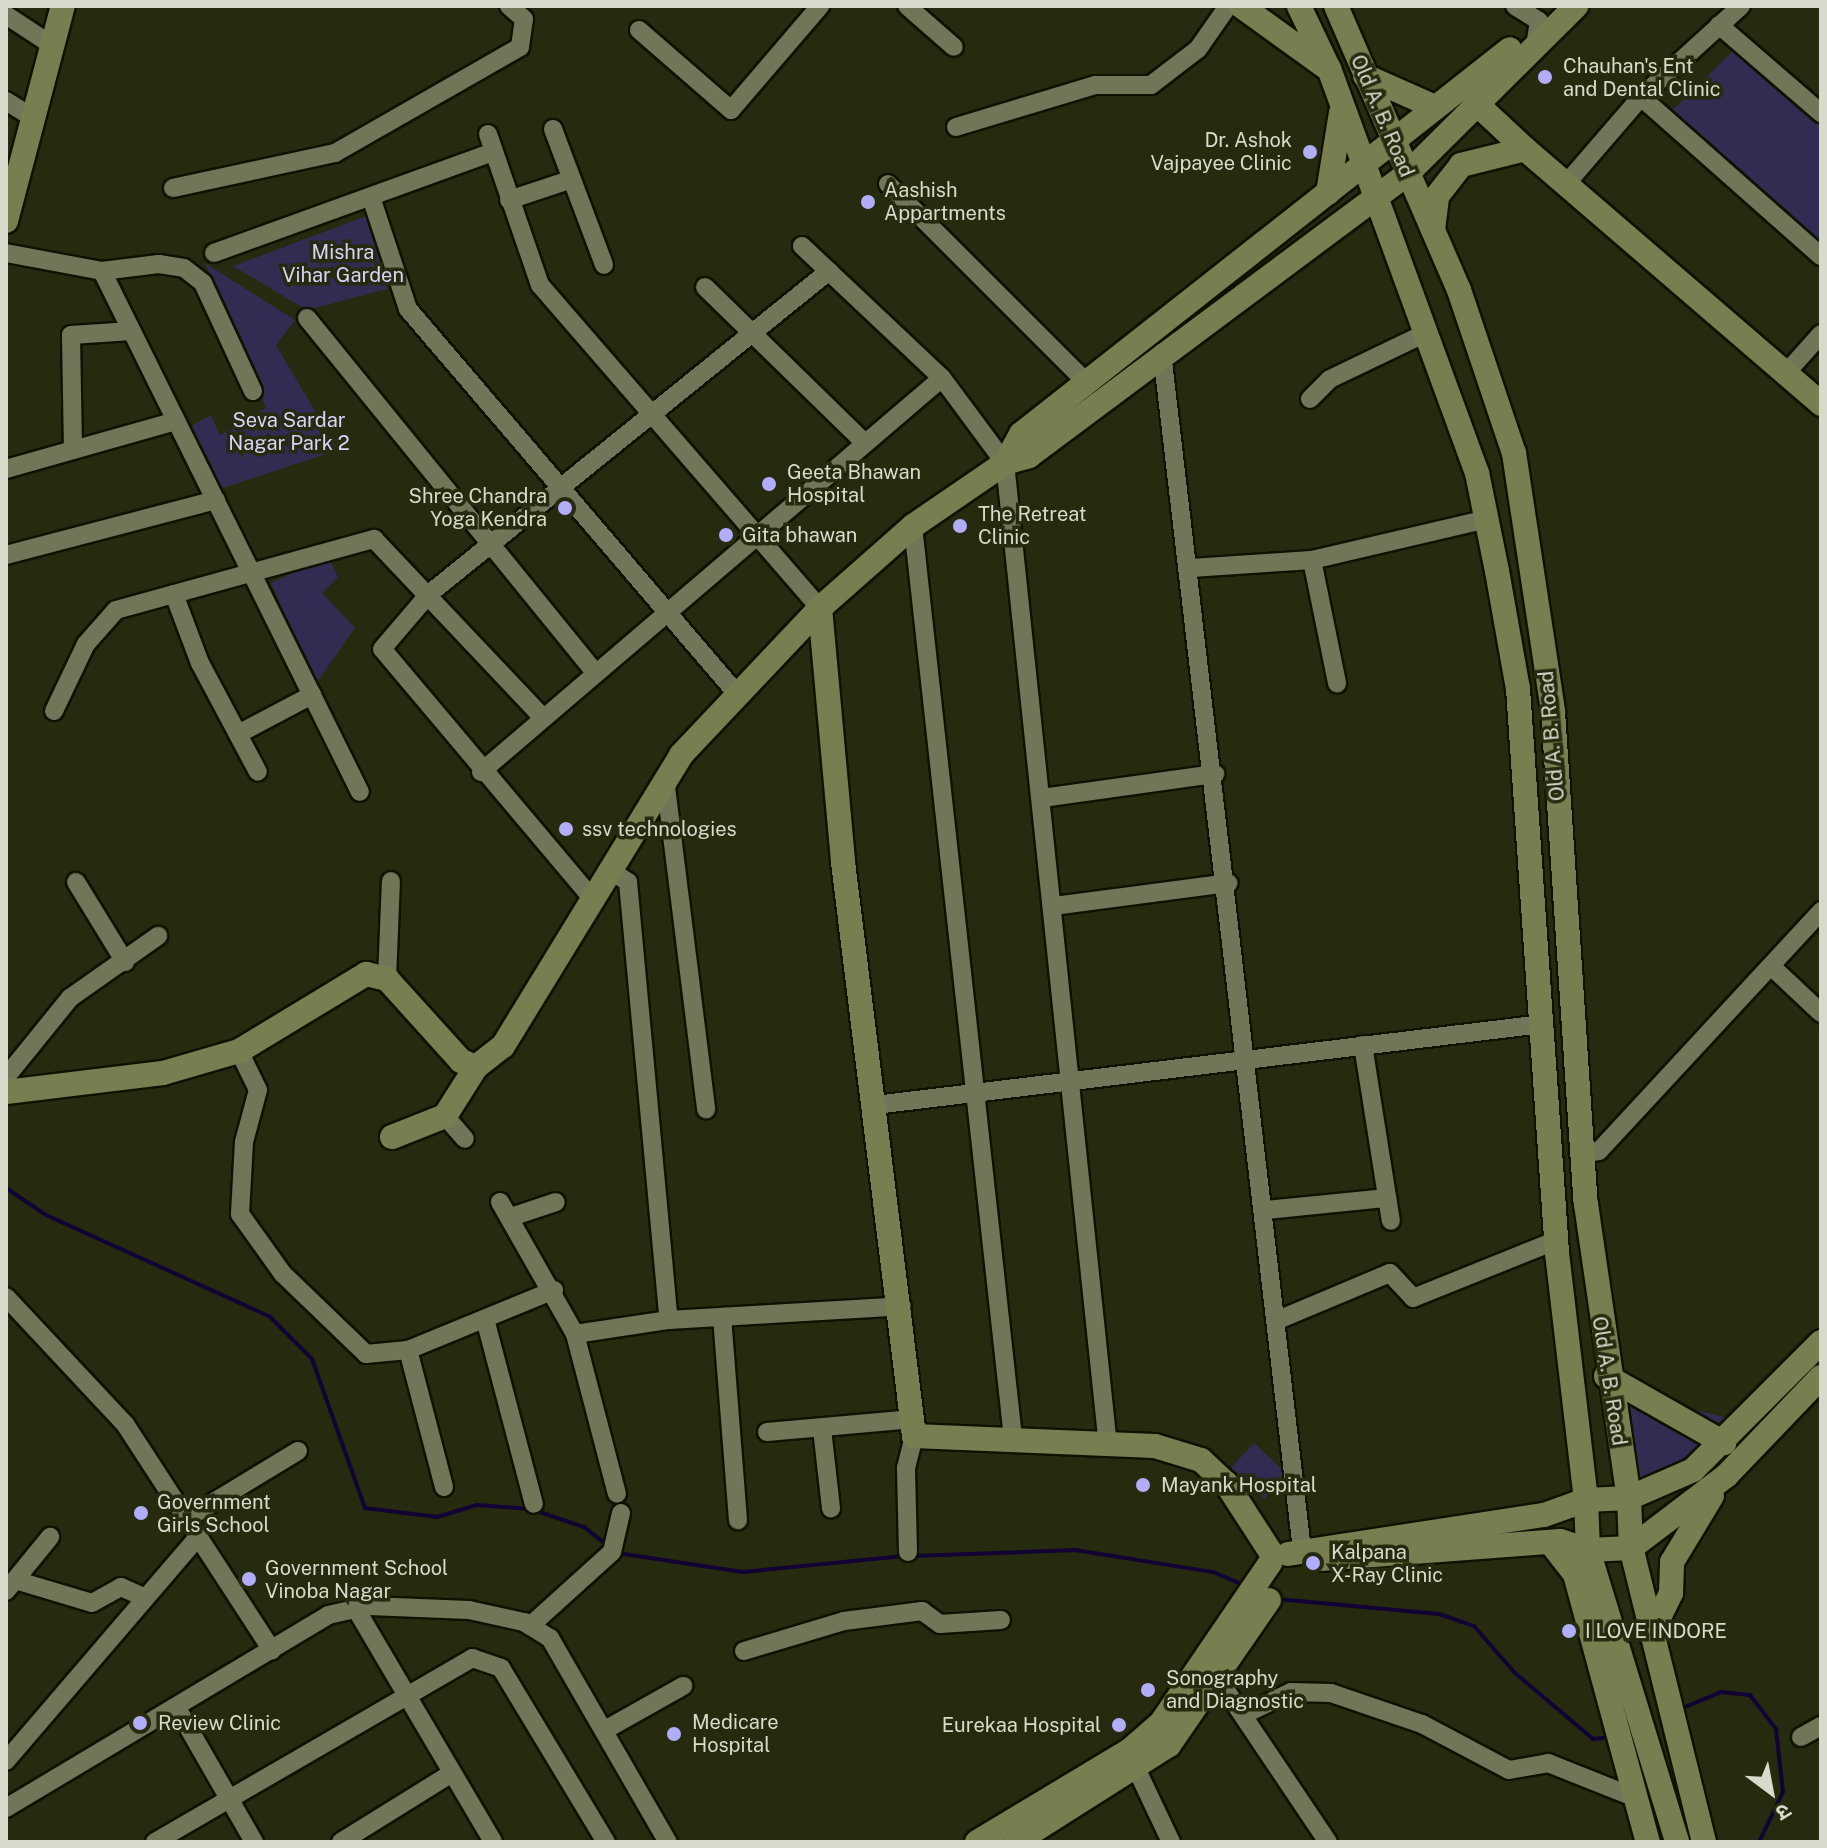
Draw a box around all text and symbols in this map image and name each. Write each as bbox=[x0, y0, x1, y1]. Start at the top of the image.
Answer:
street label: Old A. B. Road bbox=[1345, 51, 1419, 181]
place label: Chauhan's Ent and Dental Clinic bbox=[1563, 54, 1721, 101]
marker: Chauhan's Ent and Dental Clinic bbox=[1534, 66, 1556, 88]
place label: Dr. Ashok Vajpayee Clinic bbox=[1150, 128, 1292, 175]
marker: Dr. Ashok Vajpayee Clinic bbox=[1299, 141, 1321, 163]
place label: Aashish Appartments bbox=[884, 178, 1006, 225]
marker: Aashish Appartments bbox=[859, 193, 877, 211]
park label: Mishra Vihar Garden bbox=[282, 240, 404, 287]
park label: Seva Sardar Nagar Park 2 bbox=[228, 408, 350, 455]
place label: Geeta Bhawan Hospital bbox=[787, 460, 921, 507]
marker: Geeta Bhawan Hospital bbox=[758, 473, 780, 495]
place label: Shree Chandra Yoga Kendra bbox=[408, 484, 547, 531]
marker: Shree Chandra Yoga Kendra bbox=[554, 497, 576, 519]
place label: The Retreat Clinic bbox=[978, 502, 1087, 549]
marker: The Retreat Clinic bbox=[949, 515, 971, 537]
place label: Gita bhawan bbox=[742, 523, 857, 547]
marker: Gita bhawan bbox=[717, 526, 735, 544]
street label: Old A. B. Road bbox=[1534, 670, 1570, 802]
place label: ssv technologies bbox=[582, 817, 737, 841]
marker: ssv technologies bbox=[557, 820, 575, 838]
street label: Old A. B. Road bbox=[1587, 1315, 1631, 1447]
place label: Mayank Hospital bbox=[1161, 1473, 1317, 1497]
marker: Mayank Hospital bbox=[1132, 1474, 1154, 1496]
place label: Government Girls School bbox=[157, 1490, 271, 1537]
marker: Government Girls School bbox=[132, 1504, 150, 1522]
place label: Kalpana X-Ray Clinic bbox=[1331, 1540, 1443, 1587]
marker: Kalpana X-Ray Clinic bbox=[1302, 1552, 1324, 1574]
place label: Government School Vinoba Nagar bbox=[265, 1556, 448, 1603]
marker: Government School Vinoba Nagar bbox=[240, 1570, 258, 1588]
place label: I LOVE INDORE bbox=[1585, 1619, 1727, 1643]
marker: I LOVE INDORE bbox=[1560, 1622, 1578, 1640]
place label: Sonography and Diagnostic bbox=[1166, 1666, 1304, 1713]
marker: Sonography and Diagnostic bbox=[1137, 1679, 1159, 1701]
place label: Medicare Hospital bbox=[692, 1710, 779, 1757]
place label: Review Clinic bbox=[158, 1711, 281, 1735]
marker: Review Clinic bbox=[129, 1712, 151, 1734]
place label: Eurekaa Hospital bbox=[942, 1713, 1101, 1737]
marker: Eurekaa Hospital bbox=[1108, 1714, 1130, 1736]
marker: Medicare Hospital bbox=[663, 1723, 685, 1745]
north arrow bbox=[1731, 1752, 1811, 1832]
text: उ bbox=[1771, 1798, 1796, 1827]

